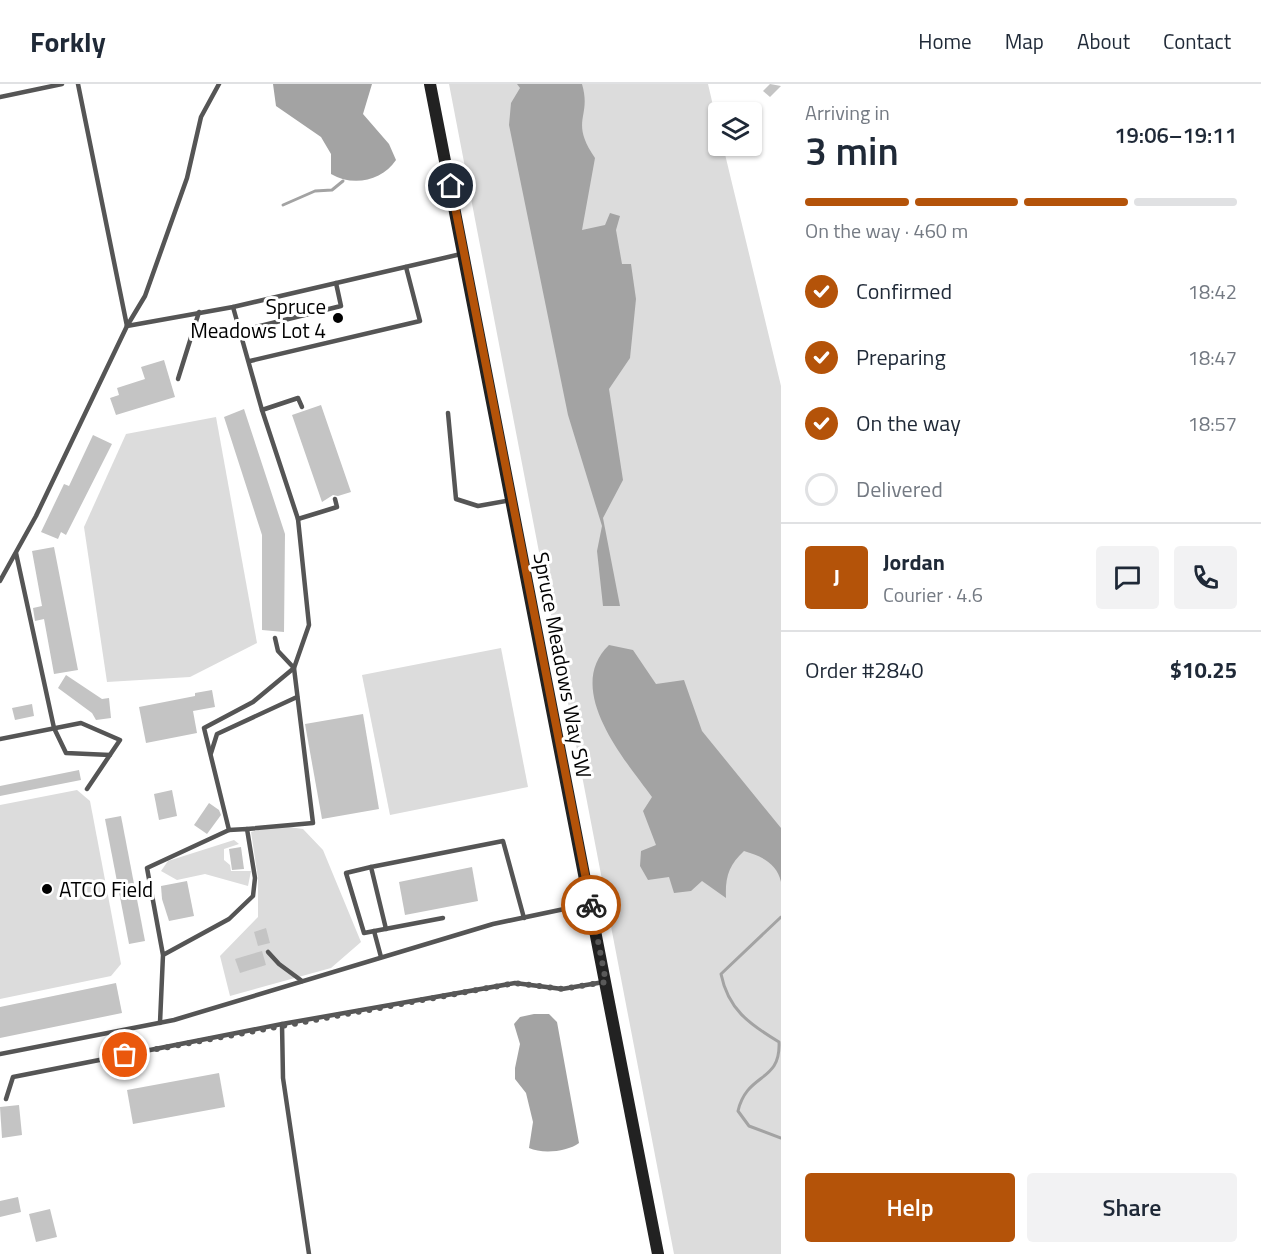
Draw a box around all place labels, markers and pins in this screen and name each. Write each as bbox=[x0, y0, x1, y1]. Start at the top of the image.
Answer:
pin bbox=[425, 160, 476, 211]
place label: Spruce Meadows Lot 4 bbox=[190, 290, 326, 346]
marker: Spruce Meadows Lot 4 bbox=[331, 311, 345, 325]
place label: ATCO Field bbox=[59, 873, 153, 905]
marker: ATCO Field bbox=[40, 882, 54, 896]
pin bbox=[99, 1029, 150, 1080]

